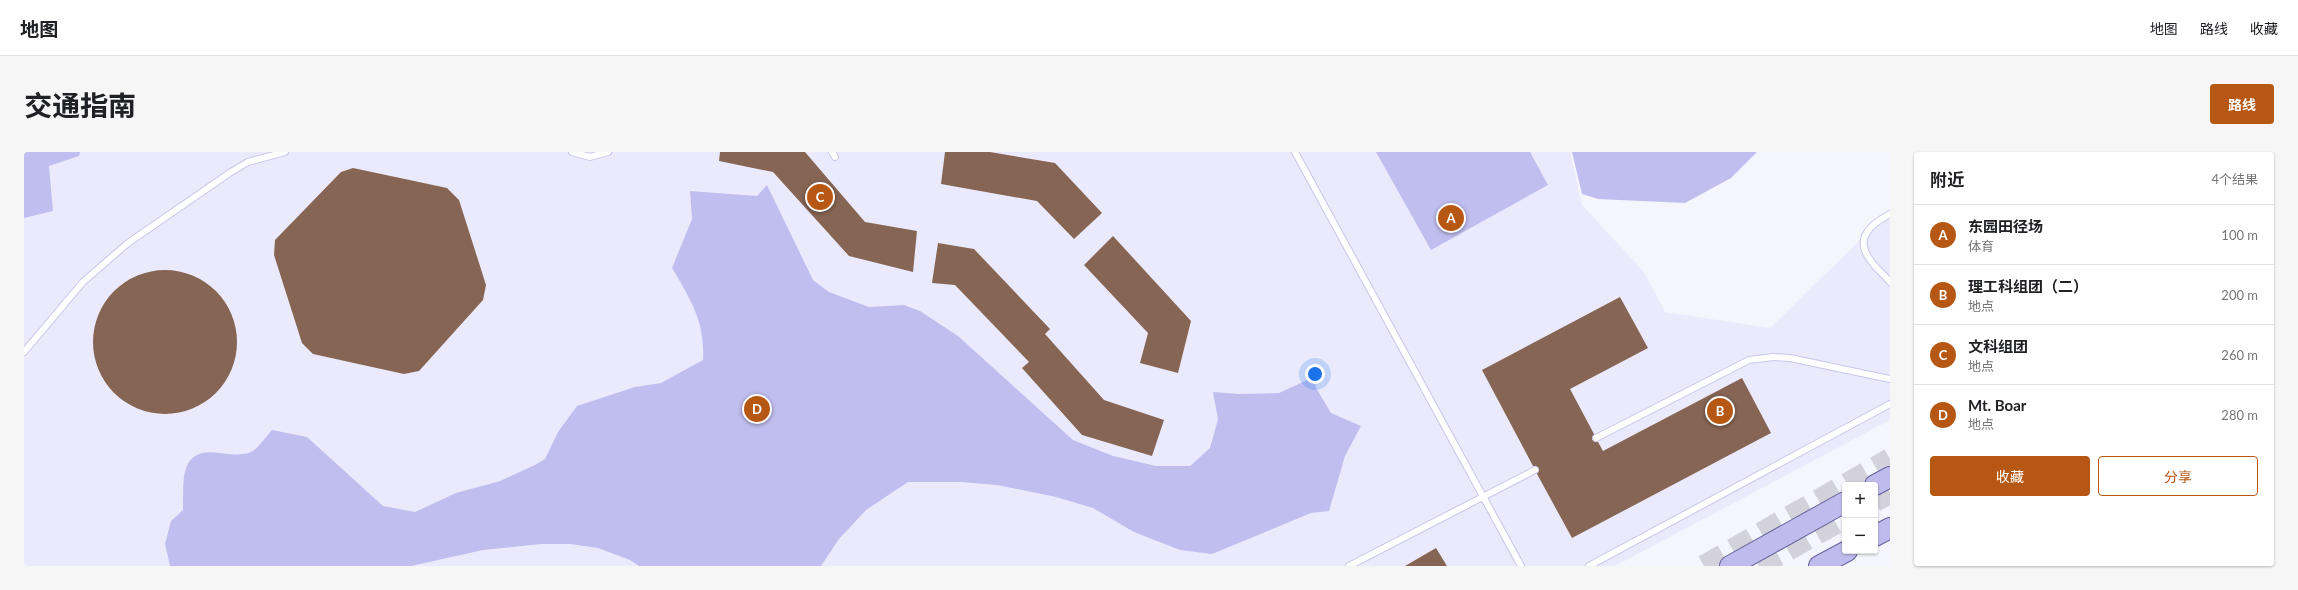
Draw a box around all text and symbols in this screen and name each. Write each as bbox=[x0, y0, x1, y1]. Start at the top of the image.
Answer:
text: 地图 bbox=[20, 17, 58, 40]
text: 地图 bbox=[2150, 20, 2178, 37]
text: 路线 bbox=[2200, 20, 2228, 37]
text: 收藏 bbox=[2250, 20, 2278, 37]
button: 路线 bbox=[2210, 84, 2274, 124]
text: 交通指南 bbox=[24, 88, 136, 122]
text: 附近 bbox=[1930, 169, 1964, 190]
text: 4个结果 bbox=[2211, 171, 2258, 187]
pin: C bbox=[807, 182, 833, 212]
pin: A bbox=[1438, 203, 1464, 233]
text: 东园田径场 bbox=[1968, 217, 2043, 235]
text: A bbox=[1938, 227, 1948, 243]
text: 100 m bbox=[2221, 227, 2258, 243]
text: 体育 bbox=[1968, 238, 1994, 254]
text: 理工科组团（二） bbox=[1968, 277, 2088, 295]
text: B bbox=[1939, 287, 1947, 303]
text: 200 m bbox=[2221, 287, 2258, 303]
text: 地点 bbox=[1968, 298, 1994, 314]
text: 文科组团 bbox=[1968, 337, 2028, 355]
text: C bbox=[1939, 347, 1947, 363]
text: 260 m bbox=[2221, 347, 2258, 363]
text: 地点 bbox=[1968, 358, 1994, 374]
your location bbox=[1305, 364, 1325, 384]
pin: D bbox=[744, 394, 770, 424]
pin: B bbox=[1707, 396, 1733, 426]
text: Mt. Boar bbox=[1968, 396, 2026, 414]
text: D bbox=[1938, 407, 1948, 423]
text: 280 m bbox=[2221, 407, 2258, 423]
text: 地点 bbox=[1968, 416, 1994, 432]
button: 收藏 bbox=[1930, 456, 2090, 496]
button: 分享 bbox=[2098, 456, 2258, 496]
map controls bbox=[1842, 482, 1878, 554]
button: + bbox=[1842, 482, 1878, 518]
button: − bbox=[1842, 518, 1878, 554]

